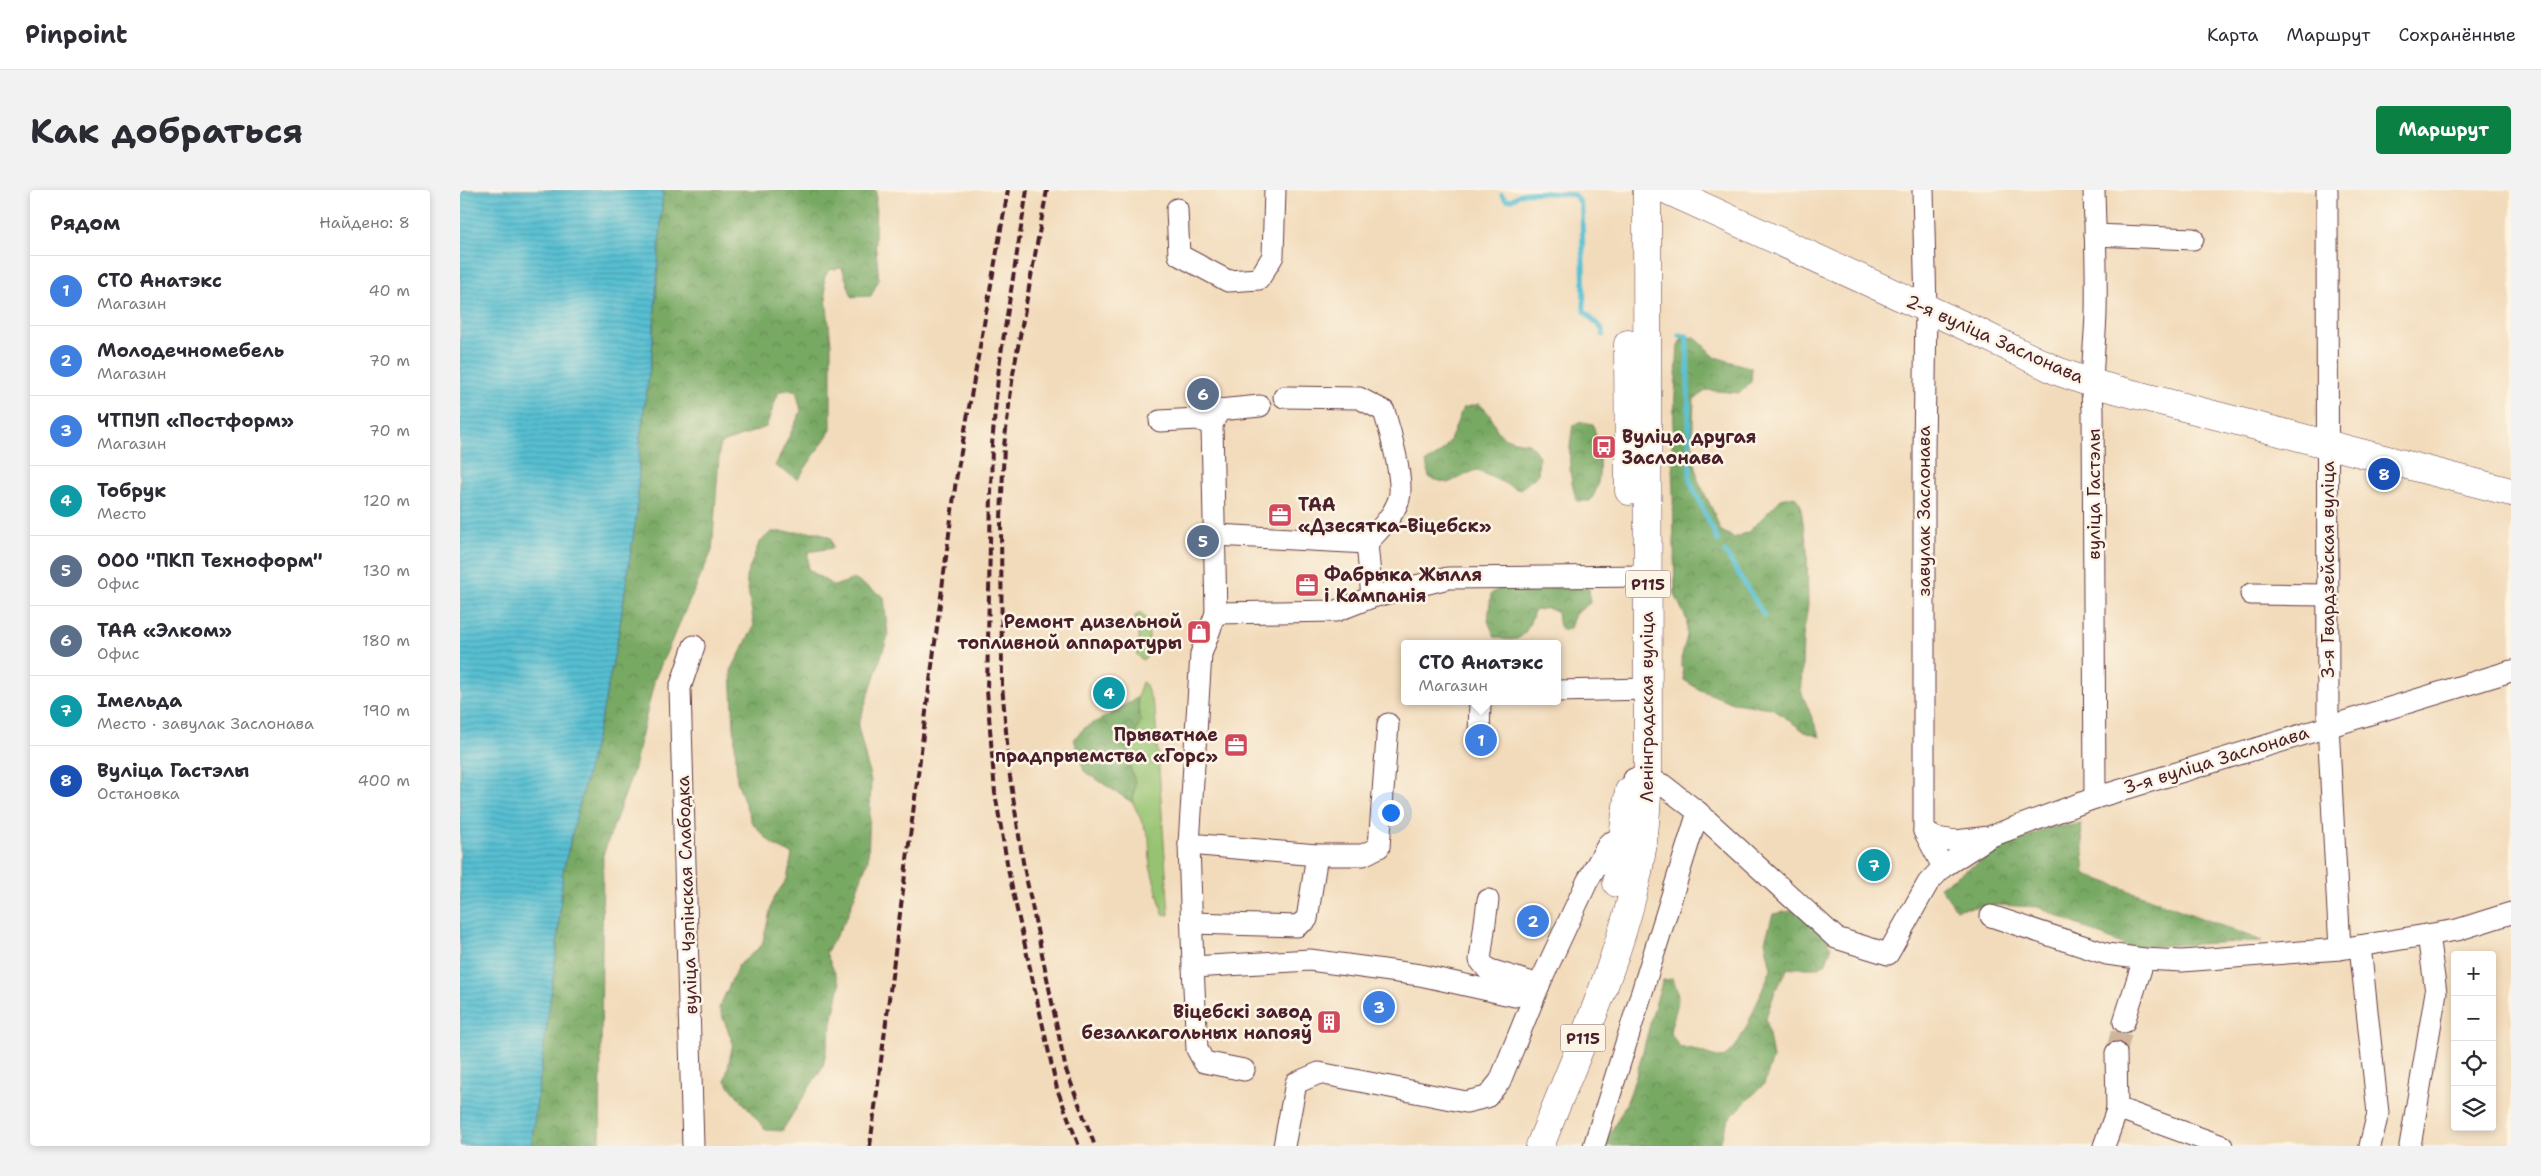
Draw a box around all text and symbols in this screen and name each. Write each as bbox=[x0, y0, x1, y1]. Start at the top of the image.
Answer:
text: Pinpoint bbox=[25, 19, 127, 51]
text: Карта bbox=[2207, 23, 2258, 47]
text: Маршрут bbox=[2286, 23, 2370, 47]
text: Сохранённые bbox=[2398, 23, 2516, 47]
button: Маршрут bbox=[2376, 106, 2511, 154]
text: Как добраться bbox=[30, 107, 303, 154]
text: Рядом bbox=[50, 209, 120, 237]
text: Найдено: 8 bbox=[319, 212, 410, 233]
text: СТО Анатэкс bbox=[97, 268, 222, 293]
text: 1 bbox=[62, 280, 70, 301]
text: 40 m bbox=[368, 280, 410, 301]
street label: 2-я вуліца Заслонава bbox=[1902, 289, 2088, 389]
text: Магазин bbox=[97, 293, 166, 314]
text: Молодечномебель bbox=[97, 338, 284, 363]
text: 2 bbox=[60, 350, 72, 371]
text: 70 m bbox=[369, 350, 410, 371]
text: Магазин bbox=[97, 363, 166, 384]
pin: 6 bbox=[1187, 375, 1219, 413]
text: ЧТПУП «Постформ» bbox=[97, 408, 294, 433]
text: 3 bbox=[60, 420, 72, 441]
text: 70 m bbox=[369, 420, 410, 441]
place label: Вуліца другая Заслонава bbox=[1622, 425, 1756, 470]
street label: завулак Заслонава bbox=[1912, 425, 1936, 597]
street label: вуліца Гастэлы bbox=[2082, 428, 2106, 560]
text: Магазин bbox=[97, 433, 166, 454]
bus stop icon: Вуліца другая Заслонава bbox=[1591, 434, 1617, 460]
pin: 8 bbox=[2368, 455, 2400, 493]
street label: 3-я Гвардзейская вуліца bbox=[2316, 461, 2340, 679]
text: Тобрук bbox=[97, 478, 166, 503]
text: 4 bbox=[60, 490, 72, 511]
text: 120 m bbox=[363, 490, 410, 511]
place label: ТАА «Дзесятка-Віцебск» bbox=[1298, 493, 1491, 538]
office icon: ТАА «Дзесятка-Віцебск» bbox=[1267, 502, 1293, 528]
text: Место bbox=[97, 503, 147, 524]
pin: 5 bbox=[1187, 522, 1219, 560]
text: ООО "ПКП Техноформ" bbox=[97, 548, 323, 573]
text: 5 bbox=[61, 560, 71, 581]
text: 130 m bbox=[363, 560, 410, 581]
place label: Фабрыка Жылля і Кампанія bbox=[1324, 563, 1482, 608]
road number: Р115 bbox=[1626, 570, 1670, 598]
office icon: Фабрыка Жылля і Кампанія bbox=[1294, 572, 1320, 598]
text: Офис bbox=[97, 573, 139, 594]
place label: Ремонт дизельной топливной аппаратуры bbox=[957, 610, 1183, 655]
street label: Ленінградская вуліца bbox=[1635, 612, 1659, 802]
text: ТАА «Элком» bbox=[97, 618, 232, 643]
shop icon: Ремонт дизельной топливной аппаратуры bbox=[1186, 619, 1212, 645]
text: 6 bbox=[60, 630, 72, 651]
text: 180 m bbox=[362, 630, 410, 651]
popup bbox=[1401, 640, 1561, 705]
text: Офис bbox=[97, 643, 139, 664]
text: СТО Анатэкс bbox=[1418, 650, 1544, 675]
pin: 4 bbox=[1093, 674, 1125, 712]
text: Магазин bbox=[1418, 675, 1488, 696]
text: Імельда bbox=[97, 688, 182, 713]
text: 7 bbox=[60, 700, 72, 721]
text: 190 m bbox=[363, 700, 410, 721]
text: Место · завулак Заслонава bbox=[97, 713, 314, 734]
street label: 3-я вуліца Заслонава bbox=[2120, 720, 2312, 800]
pin: 1 bbox=[1465, 721, 1497, 759]
place label: Прыватнае прадпрыемства «Горс» bbox=[995, 723, 1218, 768]
office icon: Прыватнае прадпрыемства «Горс» bbox=[1223, 732, 1249, 758]
text: Вуліца Гастэлы bbox=[97, 758, 249, 783]
text: 8 bbox=[60, 770, 72, 791]
text: 400 m bbox=[357, 770, 410, 791]
street label: вуліца Чэпінская Слабодка bbox=[671, 775, 703, 1015]
text: Остановка bbox=[97, 783, 180, 804]
your location bbox=[1378, 800, 1404, 826]
pin: 7 bbox=[1858, 846, 1890, 884]
pin: 2 bbox=[1517, 902, 1549, 940]
map controls bbox=[2451, 951, 2496, 1131]
button: + bbox=[2451, 951, 2496, 996]
pin: 3 bbox=[1363, 988, 1395, 1026]
button: − bbox=[2451, 996, 2496, 1041]
place label: Віцебскі завод безалкагольных напояў bbox=[1082, 1000, 1312, 1045]
building icon: Віцебскі завод безалкагольных напояў bbox=[1316, 1009, 1342, 1035]
road number: Р115 bbox=[1560, 1024, 1606, 1051]
button: locate bbox=[2451, 1041, 2496, 1086]
button: layers bbox=[2451, 1086, 2496, 1131]

